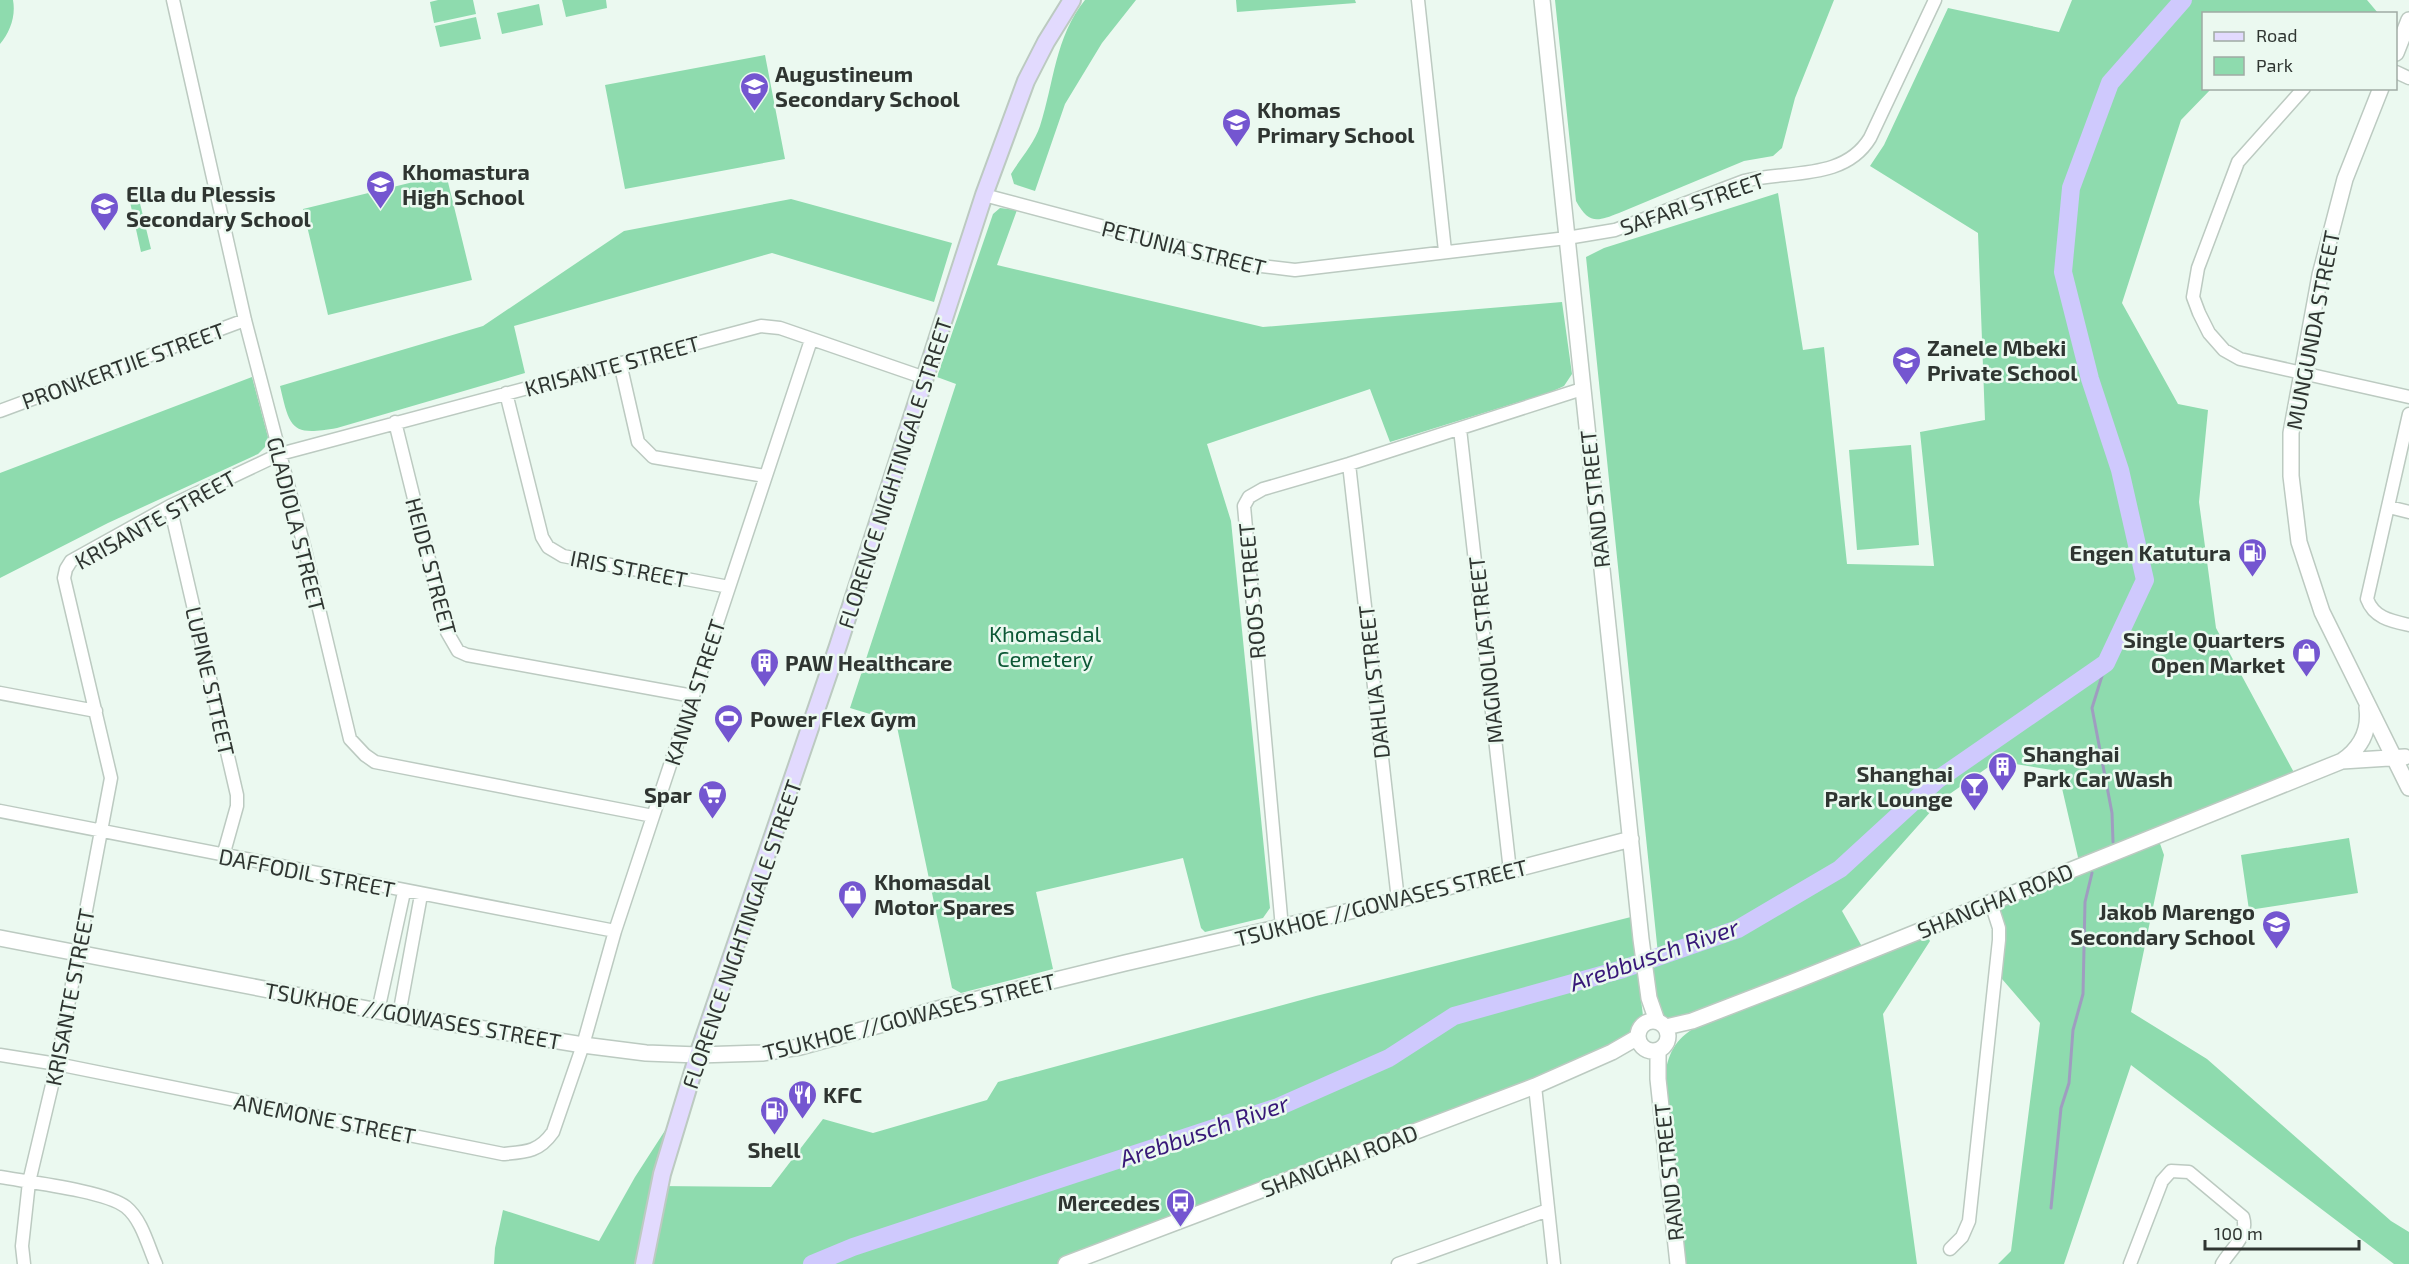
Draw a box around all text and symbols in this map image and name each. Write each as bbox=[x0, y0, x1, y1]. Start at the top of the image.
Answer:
legend bbox=[2202, 12, 2397, 90]
text: Road bbox=[2256, 24, 2297, 46]
text: Park bbox=[2256, 54, 2293, 76]
place label: Augustineum Secondary School bbox=[775, 60, 961, 112]
school or university icon: Augustineum Secondary School bbox=[738, 70, 770, 112]
place label: Khomas Primary School bbox=[1257, 96, 1415, 148]
school or university icon: Khomas Primary School bbox=[1220, 106, 1252, 148]
place label: Khomastura High School bbox=[402, 158, 530, 209]
street label: SAFARI STREET bbox=[1616, 166, 1768, 240]
school or university icon: Khomastura High School bbox=[365, 168, 397, 210]
place label: Ella du Plessis Secondary School bbox=[126, 180, 312, 232]
school or university icon: Ella du Plessis Secondary School bbox=[89, 190, 121, 232]
street label: PETUNIA STREET bbox=[1099, 214, 1269, 280]
street label: MUNGUNDA STREET bbox=[2280, 228, 2344, 432]
street label: FLORENCE NIGHTINGALE STREET bbox=[831, 314, 957, 631]
street label: PRONKERTJIE STREET bbox=[18, 316, 228, 414]
street label: KRISANTE STREET bbox=[522, 329, 703, 401]
place label: Zanele Mbeki Private School bbox=[1927, 334, 2078, 385]
school or university icon: Zanele Mbeki Private School bbox=[1890, 344, 1922, 386]
street label: RAND STREET bbox=[1574, 429, 1614, 569]
street label: GLADIOLA STREET bbox=[263, 434, 331, 614]
street label: KRISANTE STREET bbox=[70, 464, 240, 574]
street label: HEIDE STREET bbox=[401, 495, 463, 638]
street label: ROOS STREET bbox=[1232, 522, 1270, 660]
fuel station icon: Engen Katutura bbox=[2236, 536, 2268, 578]
place label: Engen Katutura bbox=[2070, 539, 2231, 565]
street label: IRIS STREET bbox=[568, 544, 690, 592]
street label: MAGNOLIA STREET bbox=[1462, 555, 1508, 745]
street label: LUPINE STTEET bbox=[181, 604, 241, 758]
street label: DAHLIA STREET bbox=[1352, 604, 1394, 760]
street label: KANNA STREET bbox=[658, 616, 730, 768]
park label: Khomasdal Cemetery bbox=[989, 620, 1101, 671]
place label: Single Quarters Open Market bbox=[2123, 626, 2285, 677]
shop icon: Single Quarters Open Market bbox=[2290, 636, 2322, 678]
building icon: PAW Healthcare bbox=[748, 646, 780, 688]
place label: PAW Healthcare bbox=[785, 649, 953, 675]
sports icon: Power Flex Gym bbox=[713, 702, 745, 744]
place label: Power Flex Gym bbox=[750, 705, 916, 732]
place label: Shanghai Park Car Wash bbox=[2023, 740, 2173, 791]
building icon: Shanghai Park Car Wash bbox=[1986, 750, 2018, 792]
place label: Shanghai Park Lounge bbox=[1825, 760, 1953, 811]
bar icon: Shanghai Park Lounge bbox=[1958, 770, 1990, 812]
street label: FLORENCE NIGHTINGALE STREET bbox=[676, 776, 806, 1092]
supermarket icon: Spar bbox=[697, 778, 729, 820]
place label: Spar bbox=[644, 781, 693, 807]
street label: DAFFODIL STREET bbox=[217, 842, 397, 902]
street label: TSUKHOE //GOWASES STREET bbox=[1232, 853, 1530, 951]
street label: SHANGHAI ROAD bbox=[1913, 857, 2077, 943]
place label: Khomasdal Motor Spares bbox=[874, 868, 1015, 919]
shop icon: Khomasdal Motor Spares bbox=[837, 878, 869, 920]
place label: Jakob Marengo Secondary School bbox=[2070, 898, 2256, 950]
street label: KRISANTE STREET bbox=[39, 906, 99, 1088]
school or university icon: Jakob Marengo Secondary School bbox=[2260, 908, 2292, 950]
water label: Arebbusch River bbox=[1565, 911, 1743, 997]
street label: TSUKHOE //GOWASES STREET bbox=[760, 967, 1058, 1065]
street label: TSUKHOE //GOWASES STREET bbox=[263, 976, 563, 1054]
restaurant icon: KFC bbox=[786, 1078, 818, 1120]
place label: KFC bbox=[823, 1081, 862, 1107]
water label: Arebbusch River bbox=[1115, 1087, 1293, 1173]
street label: ANEMONE STREET bbox=[232, 1088, 418, 1148]
fuel station icon: Shell bbox=[758, 1094, 790, 1136]
street label: RAND STREET bbox=[1648, 1102, 1688, 1242]
street label: SHANGHAI ROAD bbox=[1257, 1118, 1421, 1202]
place label: Shell bbox=[748, 1136, 801, 1162]
bus stop icon: Mercedes bbox=[1165, 1186, 1197, 1228]
place label: Mercedes bbox=[1058, 1189, 1160, 1215]
scale bar bbox=[2205, 1213, 2360, 1251]
text: 100 m bbox=[2214, 1222, 2263, 1244]

